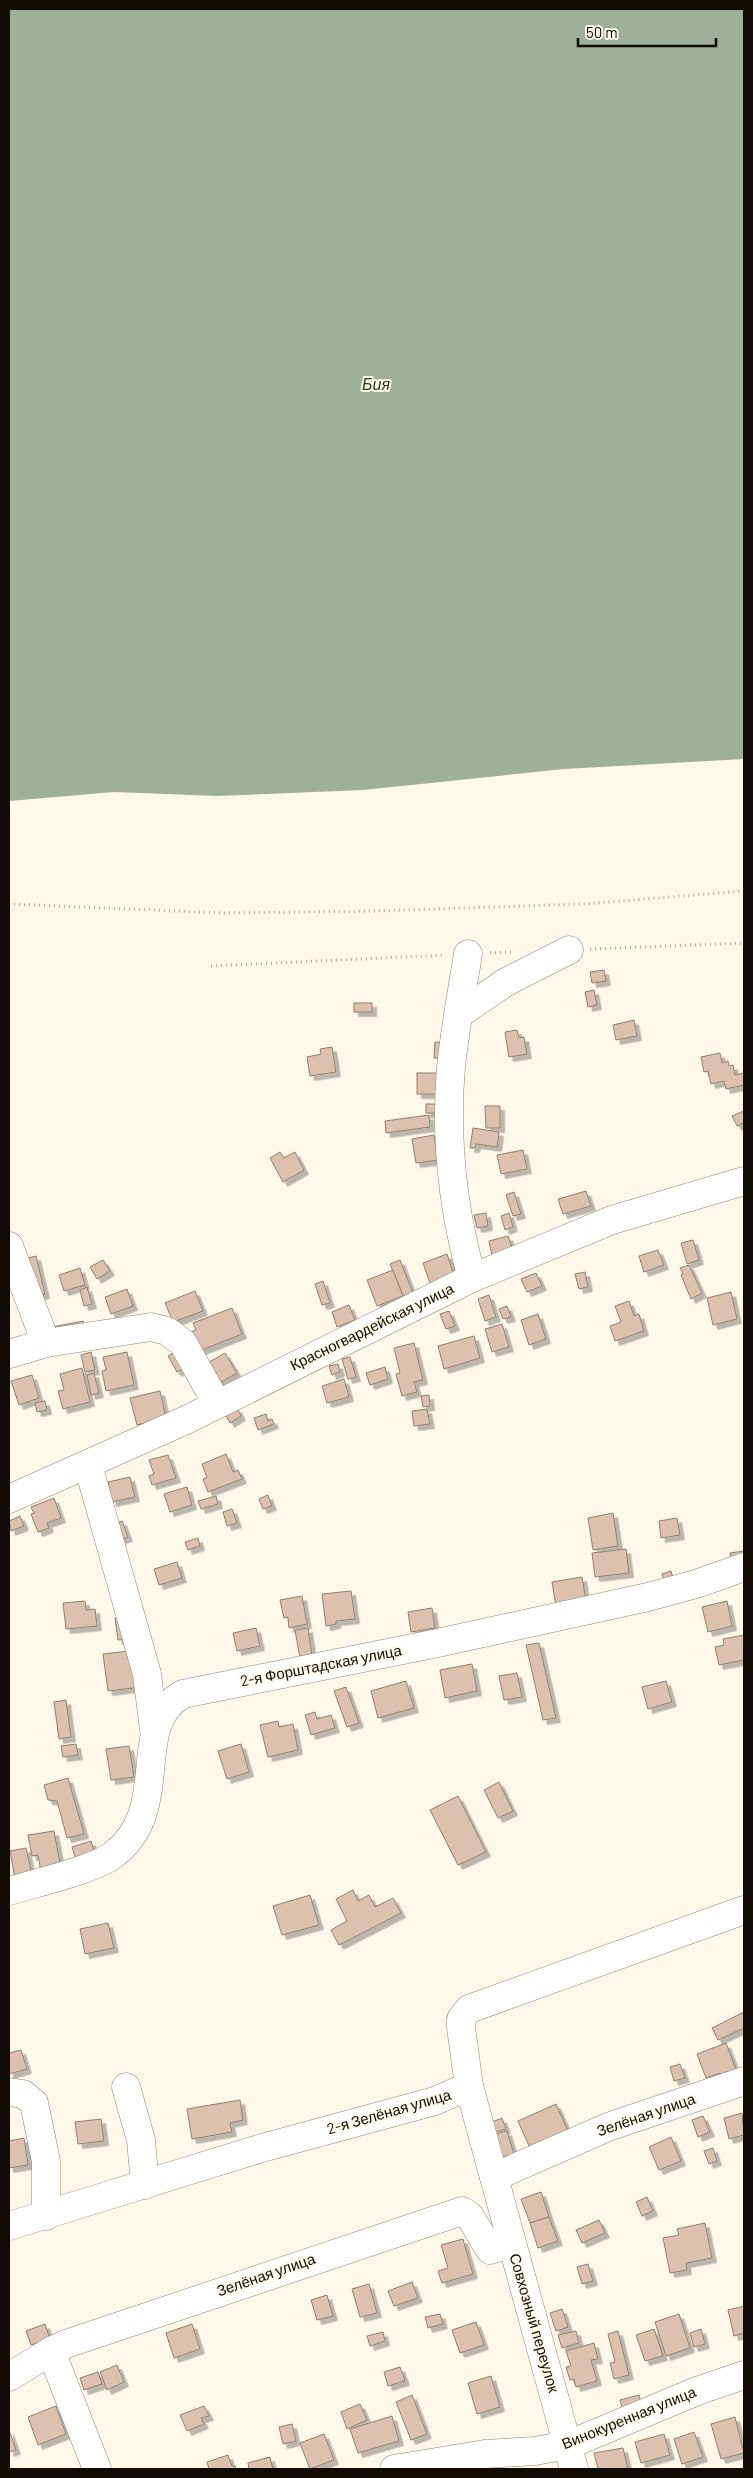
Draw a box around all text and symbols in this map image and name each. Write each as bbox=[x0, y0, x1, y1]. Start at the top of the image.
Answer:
scale bar bbox=[578, 15, 716, 47]
text: 50 m bbox=[586, 23, 618, 41]
water label: Бия bbox=[362, 374, 390, 393]
street label: Красногвардейская улица bbox=[287, 1278, 457, 1374]
street label: 2-я Форштадская улица bbox=[239, 1640, 404, 1690]
street label: 2-я Зелёная улица bbox=[325, 2085, 453, 2137]
street label: Зелёная улица bbox=[594, 2089, 698, 2139]
street label: Зелёная улица bbox=[214, 2249, 318, 2299]
street label: Совхозный переулок bbox=[506, 2251, 564, 2395]
street label: Винокуренная улица bbox=[559, 2382, 699, 2452]

